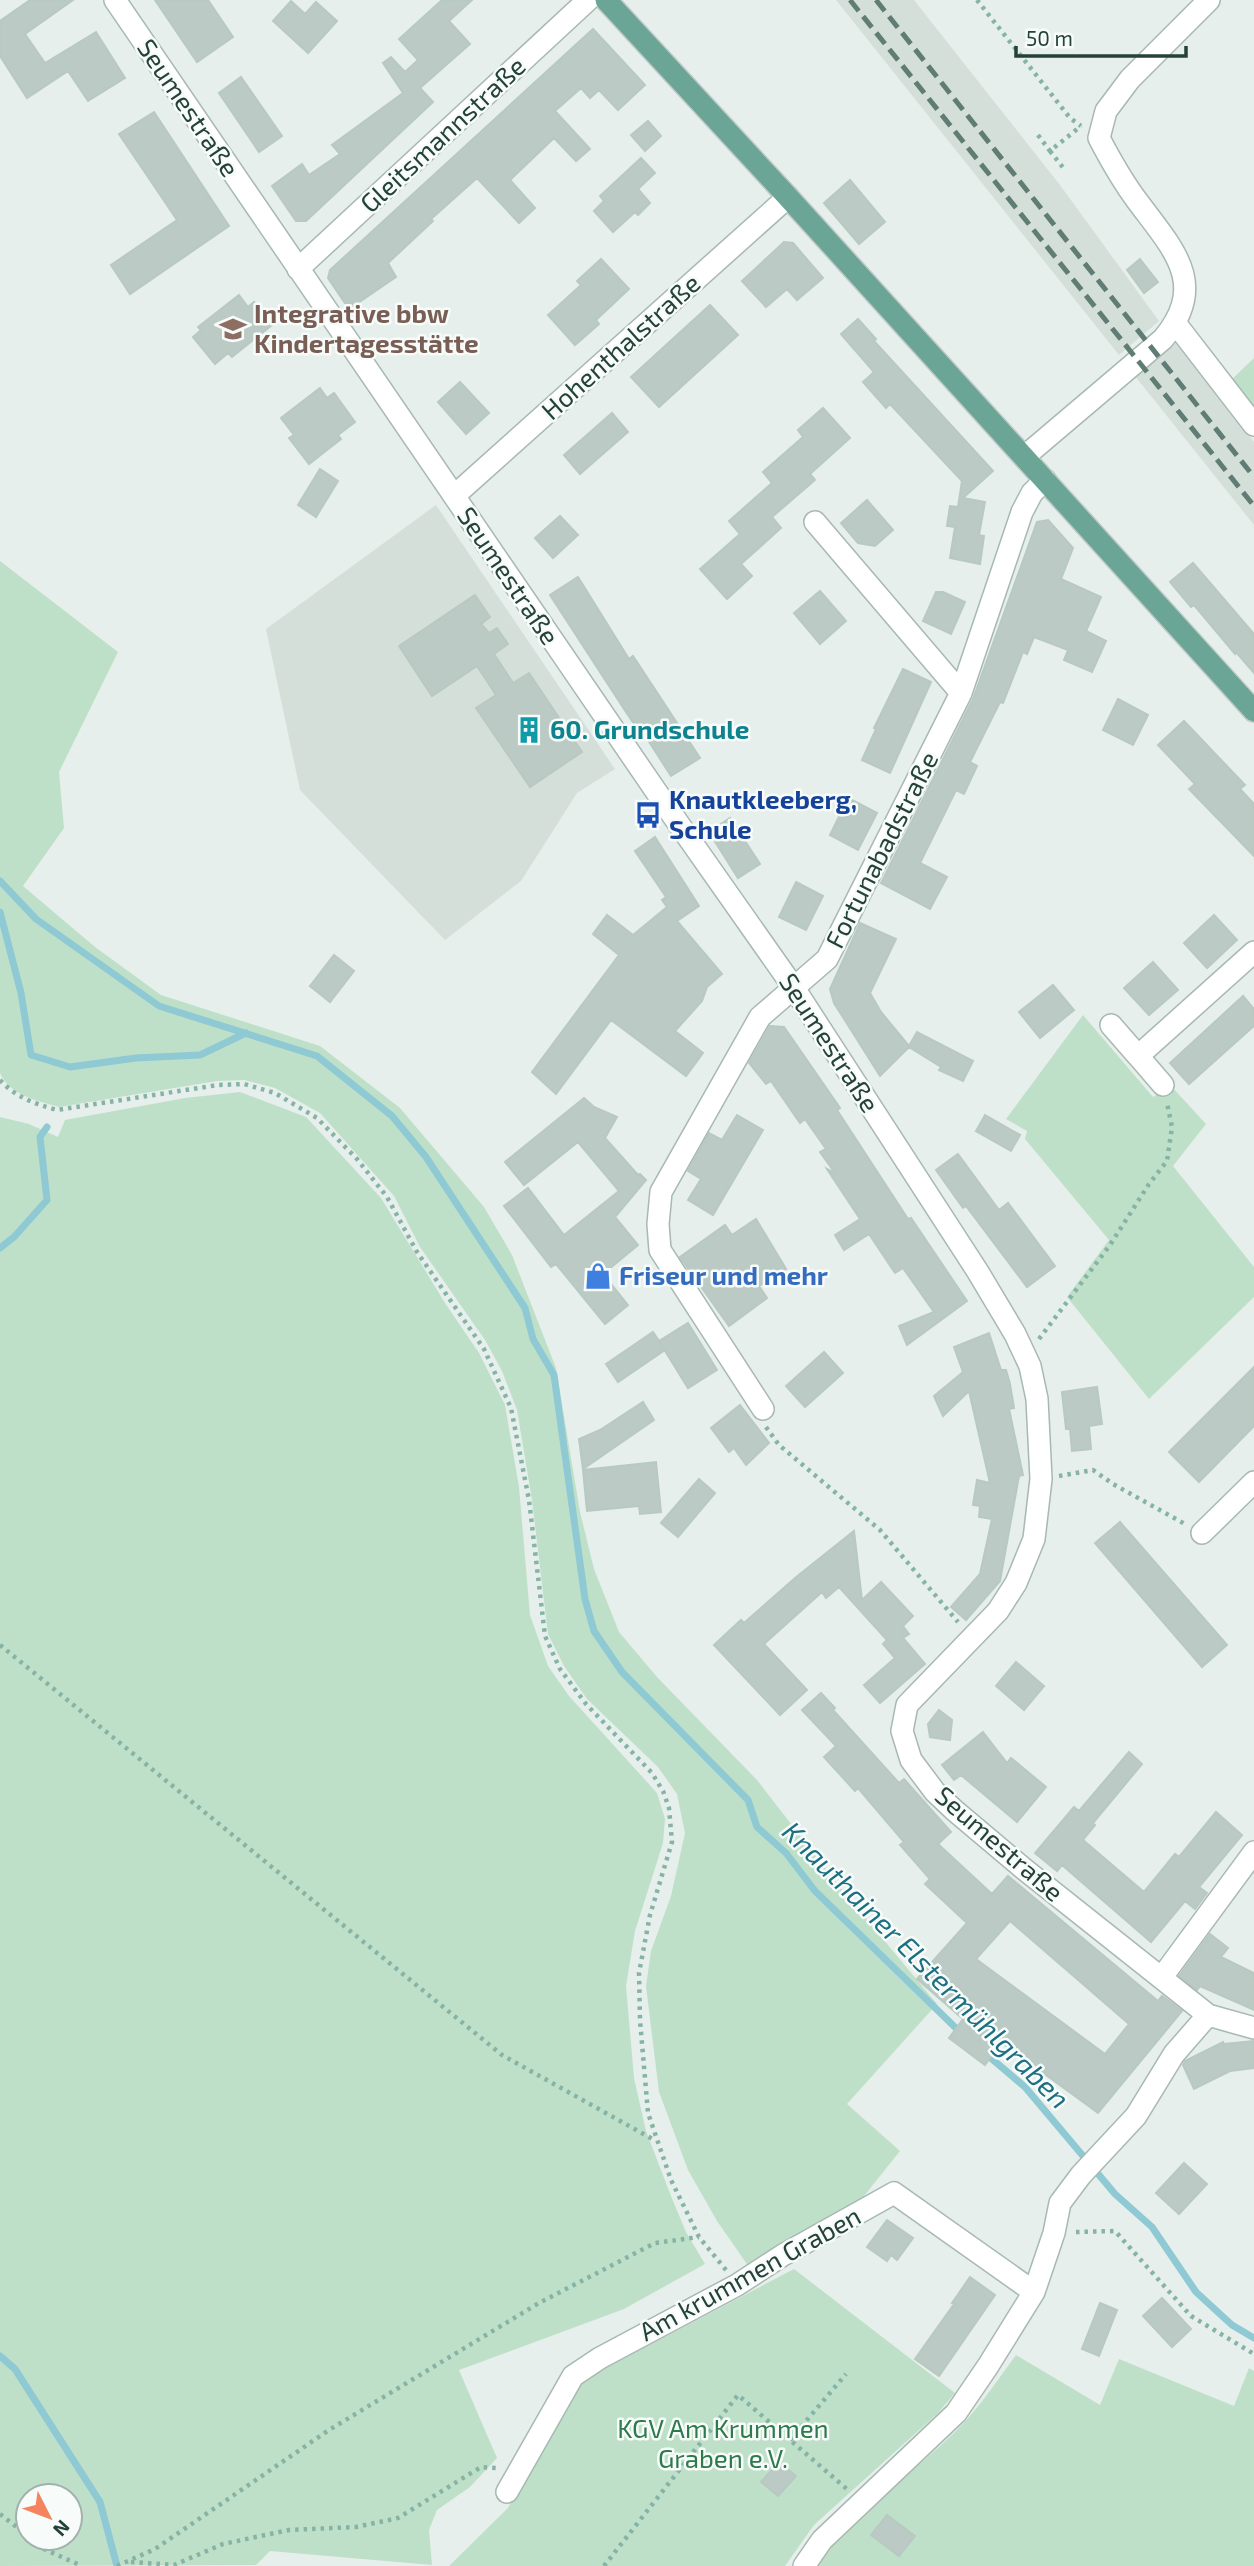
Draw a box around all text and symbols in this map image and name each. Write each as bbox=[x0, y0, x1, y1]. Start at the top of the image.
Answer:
scale bar bbox=[1016, 14, 1186, 58]
text: 50 m bbox=[1026, 25, 1073, 50]
street label: Seumestraße bbox=[132, 32, 247, 182]
street label: Gleitsmannstraße bbox=[353, 50, 531, 218]
street label: Hohenthalstraße bbox=[534, 267, 706, 425]
place label: Integrative bbw Kindertagesstätte bbox=[254, 297, 479, 358]
school or university icon: Integrative bbw Kindertagesstätte bbox=[218, 314, 248, 344]
street label: Seumestraße bbox=[452, 500, 567, 650]
place label: 60. Grundschule bbox=[550, 713, 750, 744]
building icon: 60. Grundschule bbox=[514, 715, 544, 745]
street label: Fortunabadstraße bbox=[818, 746, 944, 953]
place label: Knautkleeberg, Schule bbox=[669, 783, 857, 844]
bus stop icon: Knautkleeberg, Schule bbox=[633, 800, 663, 830]
street label: Seumestraße bbox=[774, 967, 887, 1117]
place label: Friseur und mehr bbox=[619, 1259, 828, 1290]
shop icon: Friseur und mehr bbox=[583, 1261, 613, 1291]
street label: Seumestraße bbox=[930, 1779, 1070, 1907]
water label: Knauthainer Elstermühlgraben bbox=[776, 1814, 1077, 2115]
street label: Am krummen Graben bbox=[633, 2199, 865, 2346]
park label: KGV Am Krummen Graben e.V. bbox=[617, 2412, 829, 2473]
north arrow bbox=[14, 2482, 84, 2552]
text: N bbox=[49, 2516, 75, 2542]

